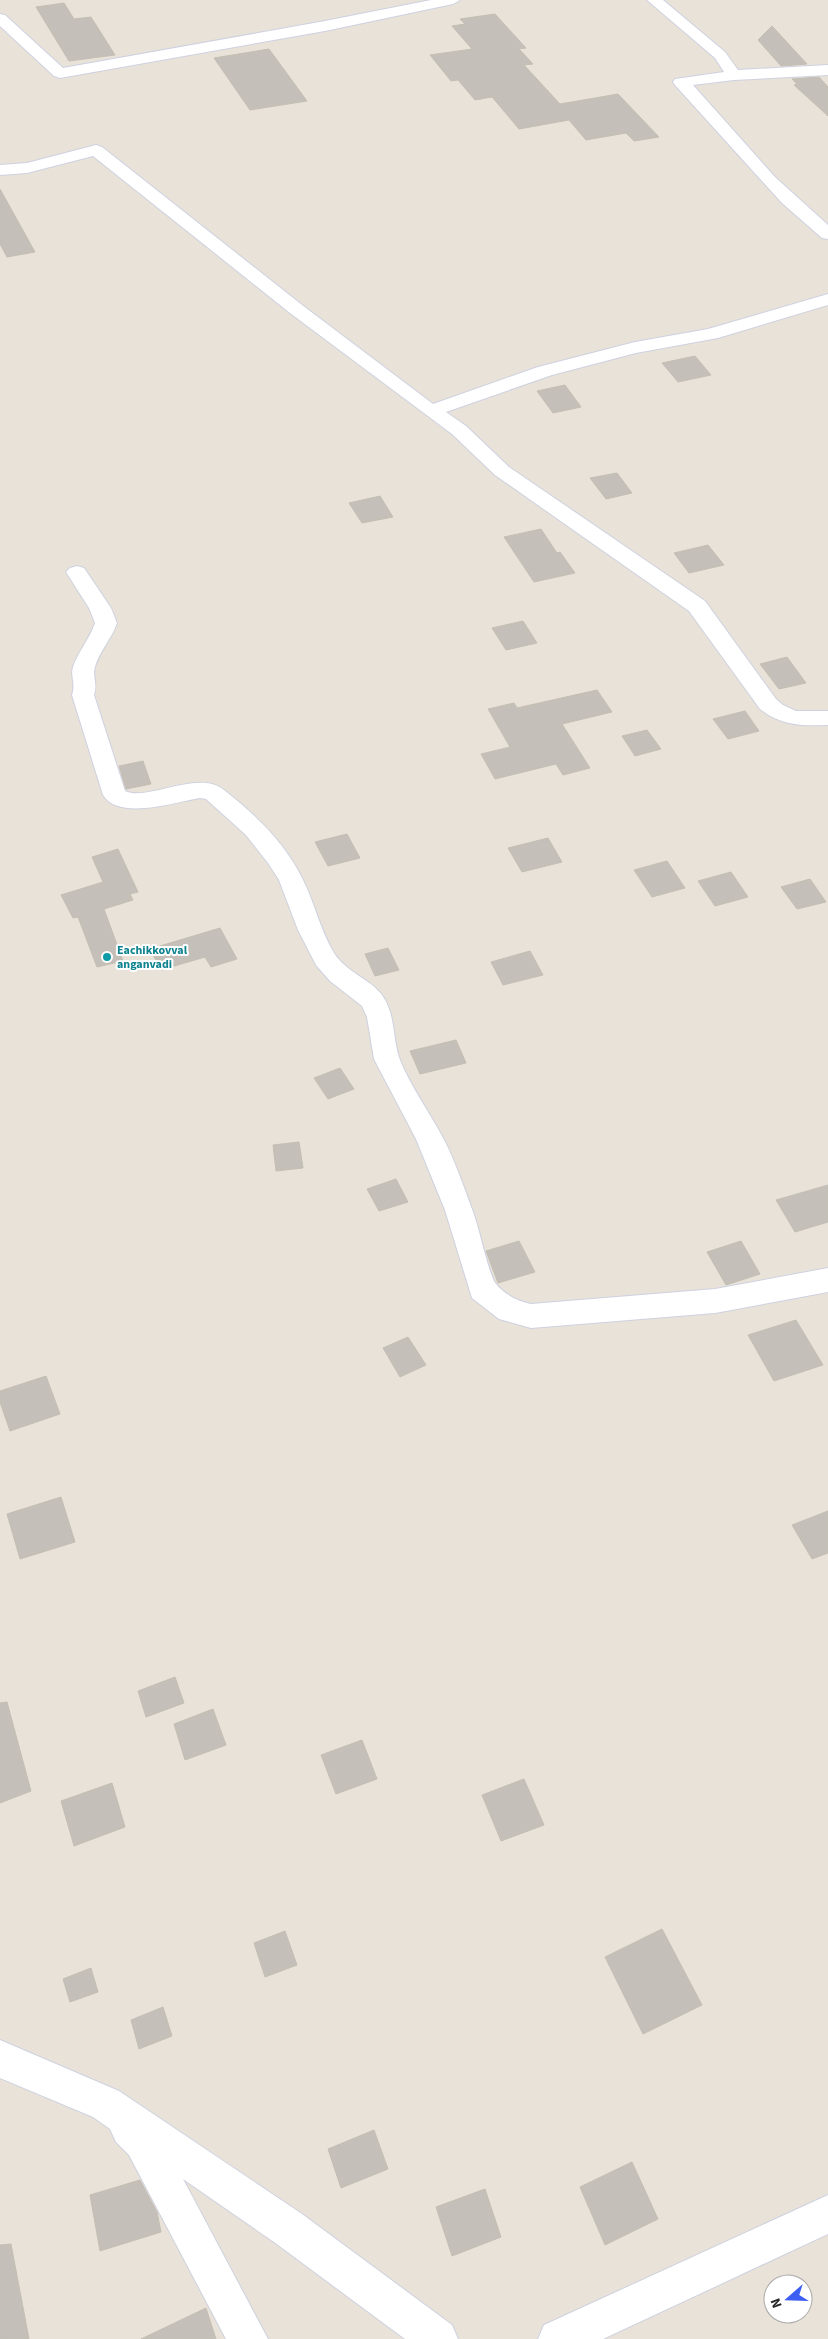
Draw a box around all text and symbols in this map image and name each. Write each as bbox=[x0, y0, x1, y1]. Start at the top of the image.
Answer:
place label: Eachikkovval anganvadi bbox=[117, 942, 188, 973]
marker: Eachikkovval anganvadi bbox=[101, 951, 113, 963]
north arrow bbox=[763, 2274, 813, 2324]
text: N bbox=[766, 2295, 788, 2311]

